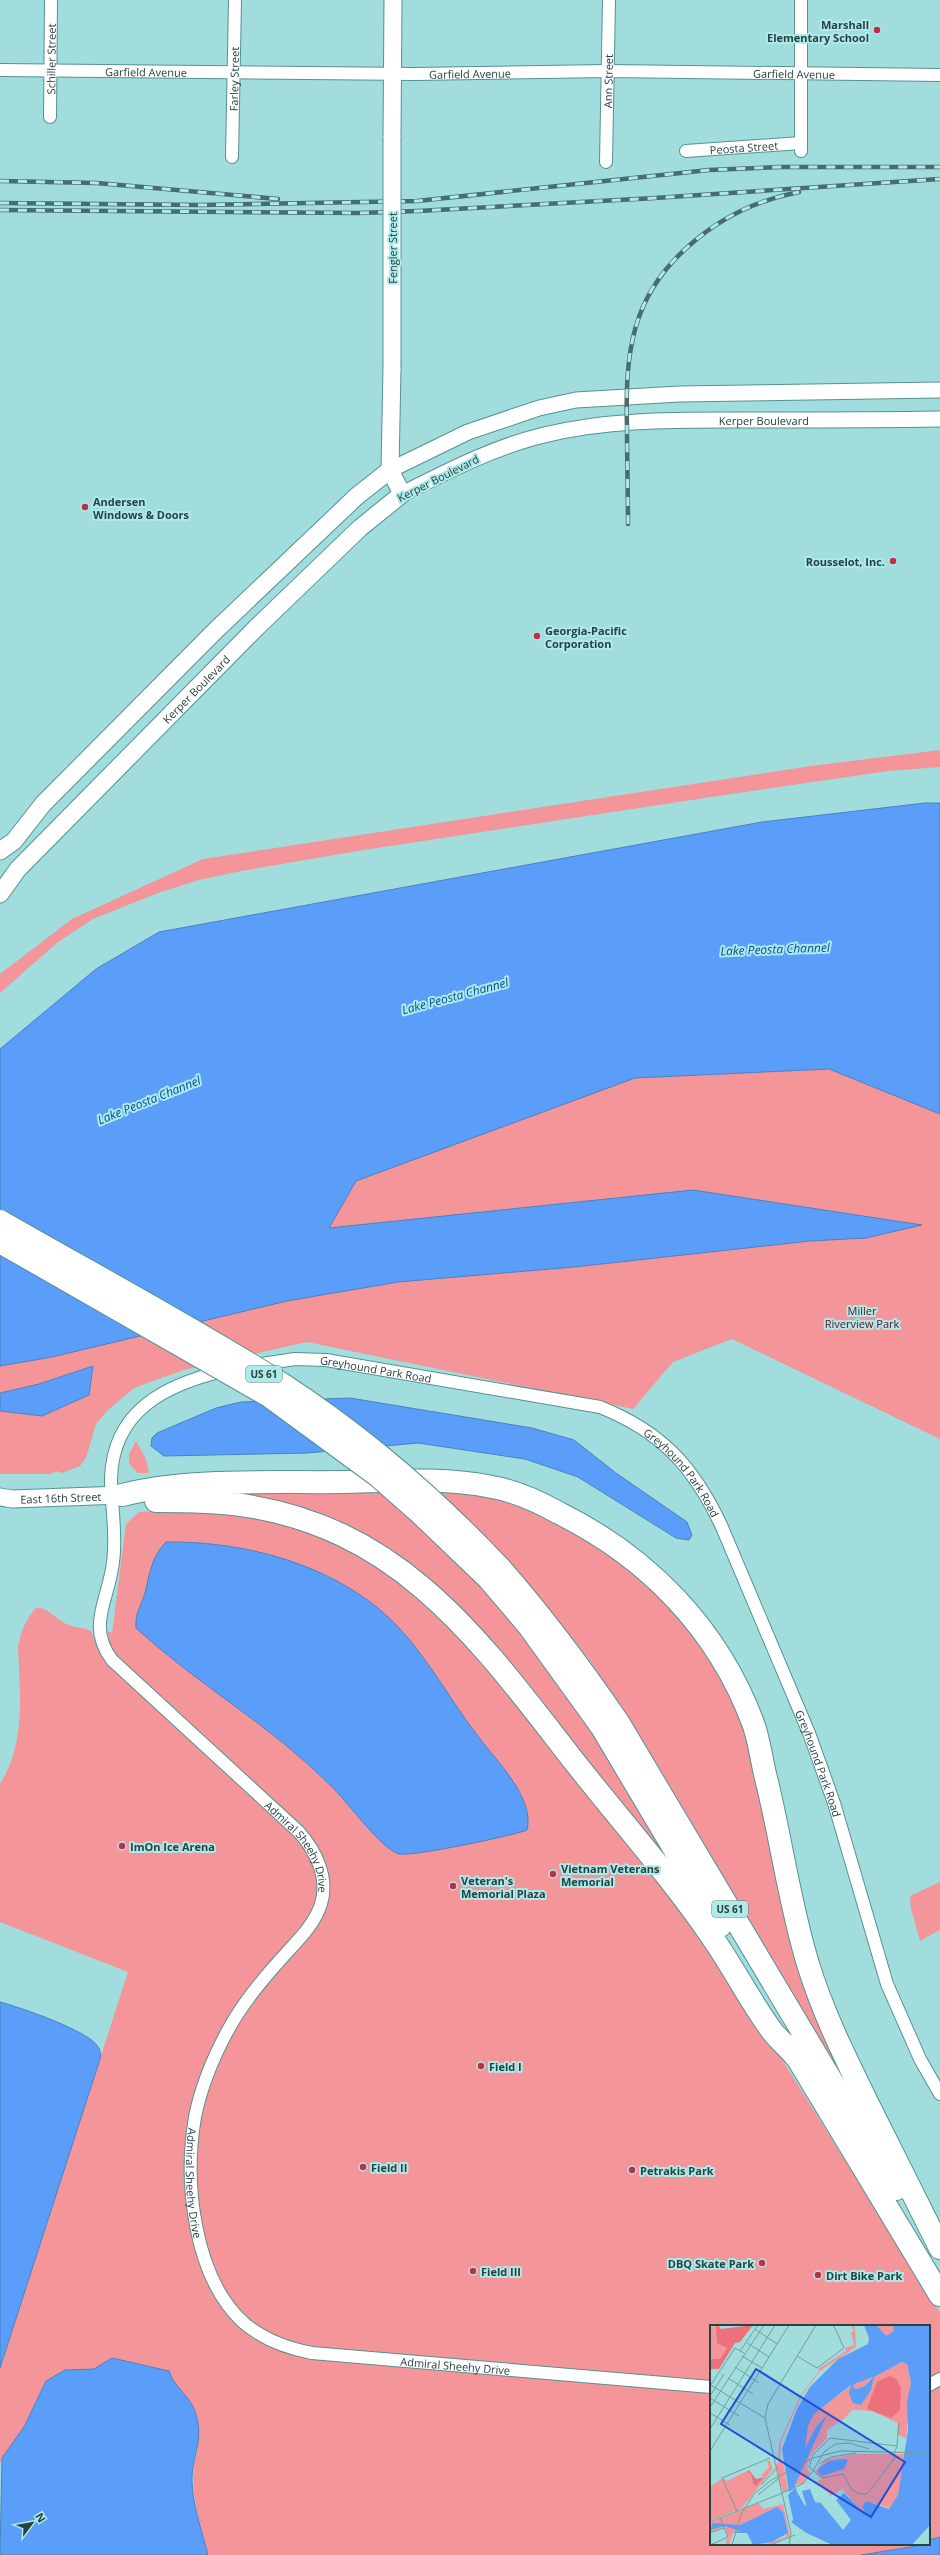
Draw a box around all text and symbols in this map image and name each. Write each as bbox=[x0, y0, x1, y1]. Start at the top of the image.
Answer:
place label: Marshall Elementary School bbox=[767, 17, 869, 45]
street label: Schiller Street bbox=[43, 23, 58, 94]
marker: Marshall Elementary School bbox=[872, 25, 882, 35]
street label: Farley Street bbox=[225, 47, 242, 111]
street label: Ann Street bbox=[600, 54, 616, 108]
street label: Garfield Avenue bbox=[105, 64, 187, 79]
street label: Garfield Avenue bbox=[429, 65, 511, 81]
street label: Garfield Avenue bbox=[753, 65, 835, 81]
street label: Peosta Street bbox=[709, 137, 779, 157]
street label: Fengler Street bbox=[385, 212, 400, 284]
street label: Kerper Boulevard bbox=[719, 412, 809, 428]
street label: Kerper Boulevard bbox=[395, 451, 481, 505]
place label: Andersen Windows & Doors bbox=[93, 494, 190, 522]
marker: Andersen Windows & Doors bbox=[80, 502, 90, 512]
place label: Rousselot, Inc. bbox=[806, 554, 885, 569]
marker: Rousselot, Inc. bbox=[888, 556, 898, 566]
place label: Georgia-Pacific Corporation bbox=[545, 623, 627, 651]
marker: Georgia-Pacific Corporation bbox=[532, 631, 542, 641]
street label: Kerper Boulevard bbox=[159, 652, 233, 726]
water label: Lake Peosta Channel bbox=[720, 939, 831, 959]
water label: Lake Peosta Channel bbox=[400, 973, 511, 1018]
water label: Lake Peosta Channel bbox=[95, 1071, 204, 1128]
park label: Miller Riverview Park bbox=[825, 1303, 899, 1331]
street label: Greyhound Park Road bbox=[320, 1352, 433, 1385]
road number: US 61 bbox=[246, 1366, 282, 1382]
street label: Greyhound Park Road bbox=[641, 1424, 723, 1519]
street label: East 16th Street bbox=[20, 1488, 102, 1506]
street label: Greyhound Park Road bbox=[793, 1707, 845, 1819]
street label: Admiral Sheehy Drive bbox=[262, 1797, 331, 1893]
place label: ImOn Ice Arena bbox=[130, 1839, 215, 1854]
marker: ImOn Ice Arena bbox=[117, 1841, 127, 1851]
place label: Vietnam Veterans Memorial bbox=[561, 1861, 660, 1889]
marker: Vietnam Veterans Memorial bbox=[548, 1869, 558, 1879]
place label: Veteran's Memorial Plaza bbox=[461, 1873, 546, 1901]
marker: Veteran's Memorial Plaza bbox=[448, 1881, 458, 1891]
road number: US 61 bbox=[712, 1901, 748, 1917]
place label: Field I bbox=[489, 2059, 522, 2074]
marker: Field I bbox=[476, 2061, 486, 2071]
street label: Admiral Sheehy Drive bbox=[183, 2127, 206, 2240]
place label: Field II bbox=[371, 2160, 407, 2175]
marker: Field II bbox=[358, 2162, 368, 2172]
place label: Petrakis Park bbox=[640, 2163, 714, 2178]
marker: Petrakis Park bbox=[627, 2165, 637, 2175]
place label: DBQ Skate Park bbox=[668, 2256, 754, 2271]
marker: DBQ Skate Park bbox=[757, 2258, 767, 2268]
place label: Field III bbox=[481, 2264, 521, 2279]
marker: Field III bbox=[468, 2266, 478, 2276]
place label: Dirt Bike Park bbox=[826, 2268, 903, 2283]
marker: Dirt Bike Park bbox=[813, 2270, 823, 2280]
inset map bbox=[710, 2325, 930, 2545]
street label: Admiral Sheehy Drive bbox=[400, 2353, 511, 2377]
north arrow bbox=[12, 2503, 52, 2543]
text: N bbox=[32, 2510, 50, 2525]

